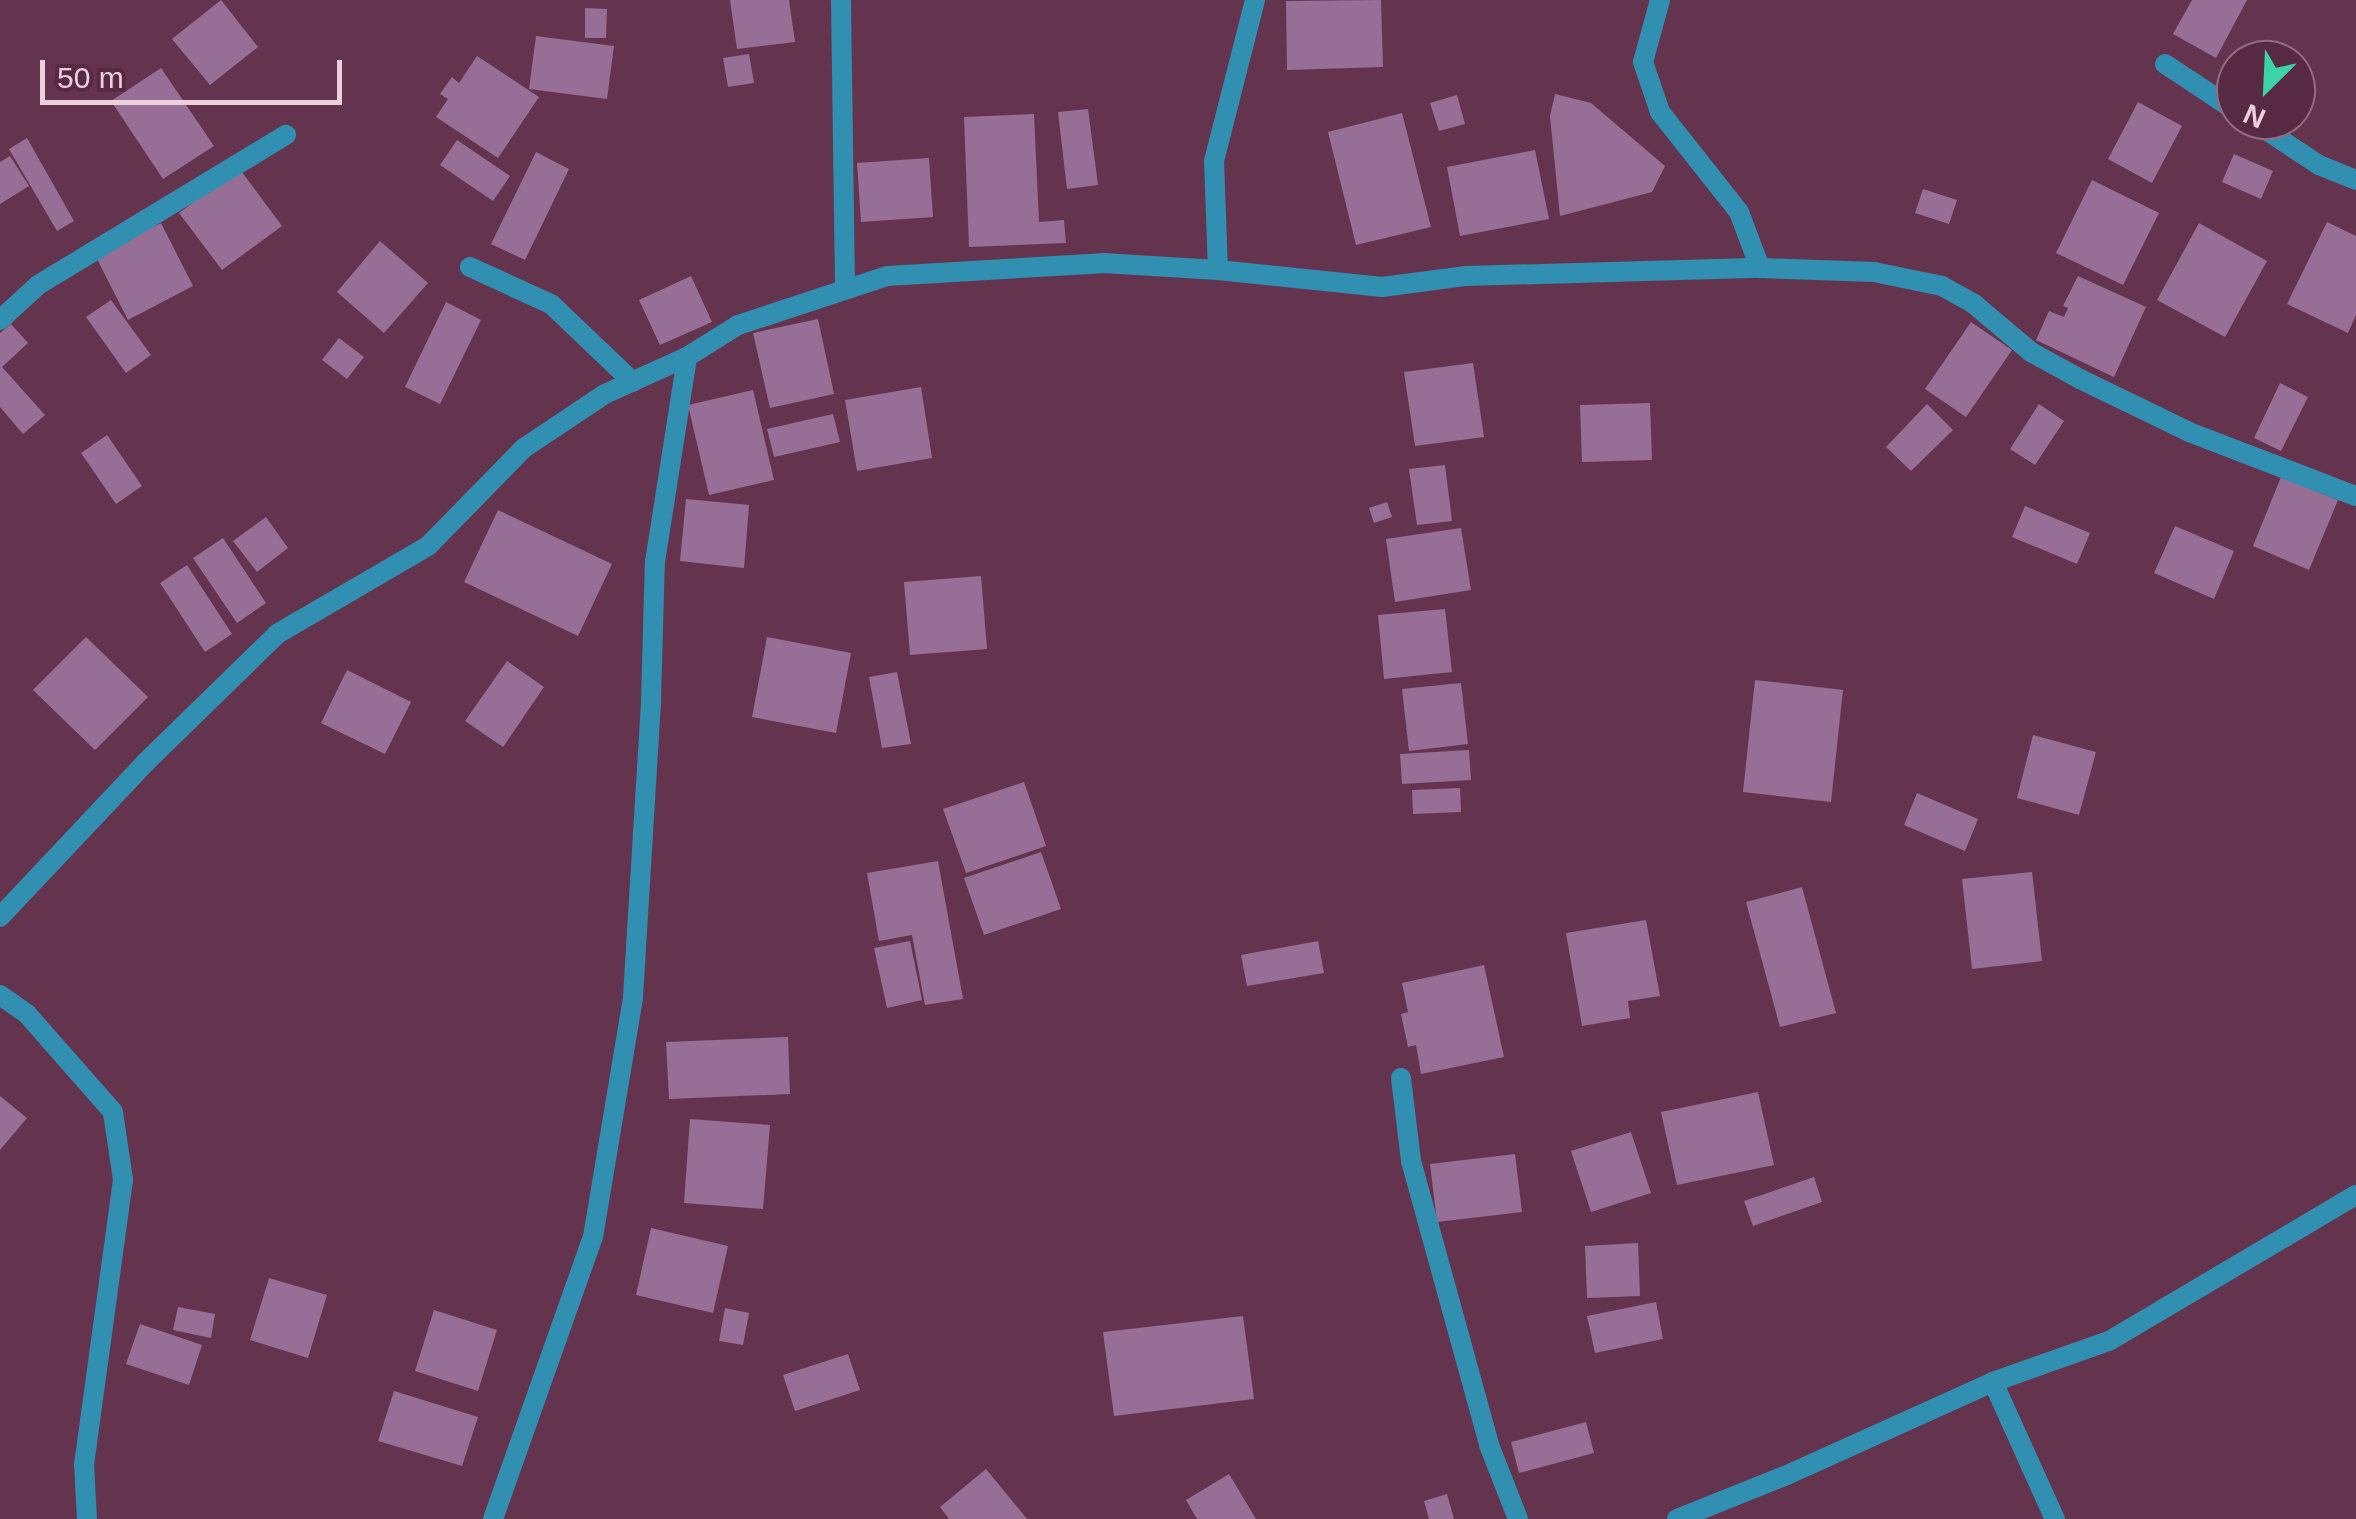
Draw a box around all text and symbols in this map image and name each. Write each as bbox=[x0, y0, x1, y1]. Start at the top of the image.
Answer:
scale bar bbox=[45, 40, 348, 102]
north arrow bbox=[2216, 40, 2316, 140]
text: 50 m bbox=[57, 61, 124, 94]
text: N bbox=[2239, 98, 2270, 134]

